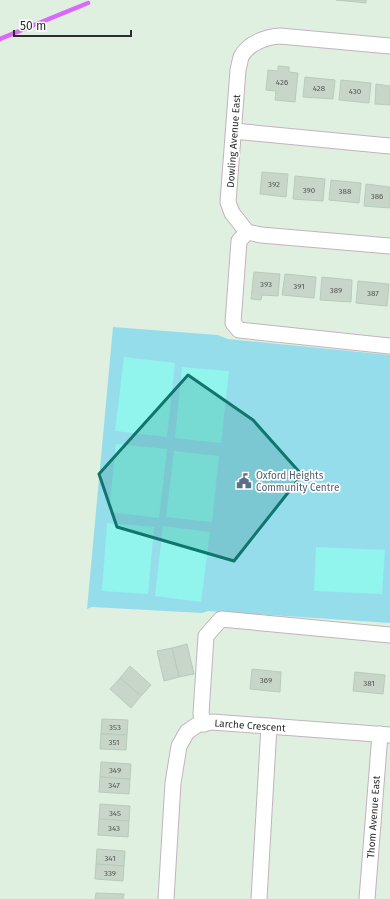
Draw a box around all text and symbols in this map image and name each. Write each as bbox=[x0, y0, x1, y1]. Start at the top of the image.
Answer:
scale bar bbox=[14, 12, 131, 38]
text: 50 m bbox=[20, 19, 46, 33]
house number: 426 bbox=[276, 78, 288, 87]
house number: 428 bbox=[313, 84, 326, 93]
house number: 430 bbox=[349, 87, 362, 96]
street label: Dowling Avenue East bbox=[225, 94, 243, 188]
house number: 392 bbox=[268, 180, 280, 189]
house number: 390 bbox=[303, 186, 316, 195]
house number: 388 bbox=[339, 187, 352, 196]
house number: 386 bbox=[371, 192, 383, 201]
house number: 393 bbox=[260, 280, 272, 289]
house number: 391 bbox=[293, 282, 305, 291]
house number: 389 bbox=[330, 286, 342, 295]
house number: 387 bbox=[367, 289, 379, 298]
place label: Oxford Heights Community Centre bbox=[256, 470, 339, 494]
public building icon: Oxford Heights Community Centre bbox=[235, 472, 253, 490]
house number: 369 bbox=[260, 676, 272, 685]
house number: 381 bbox=[363, 679, 375, 688]
street label: Larche Crescent bbox=[214, 718, 286, 734]
house number: 353 bbox=[109, 723, 121, 732]
house number: 351 bbox=[108, 738, 120, 747]
house number: 349 bbox=[109, 766, 121, 775]
street label: Thom Avenue East bbox=[365, 775, 383, 859]
house number: 347 bbox=[108, 781, 120, 790]
house number: 345 bbox=[109, 809, 121, 818]
house number: 343 bbox=[108, 824, 120, 833]
house number: 341 bbox=[104, 854, 116, 863]
house number: 339 bbox=[104, 869, 116, 878]

